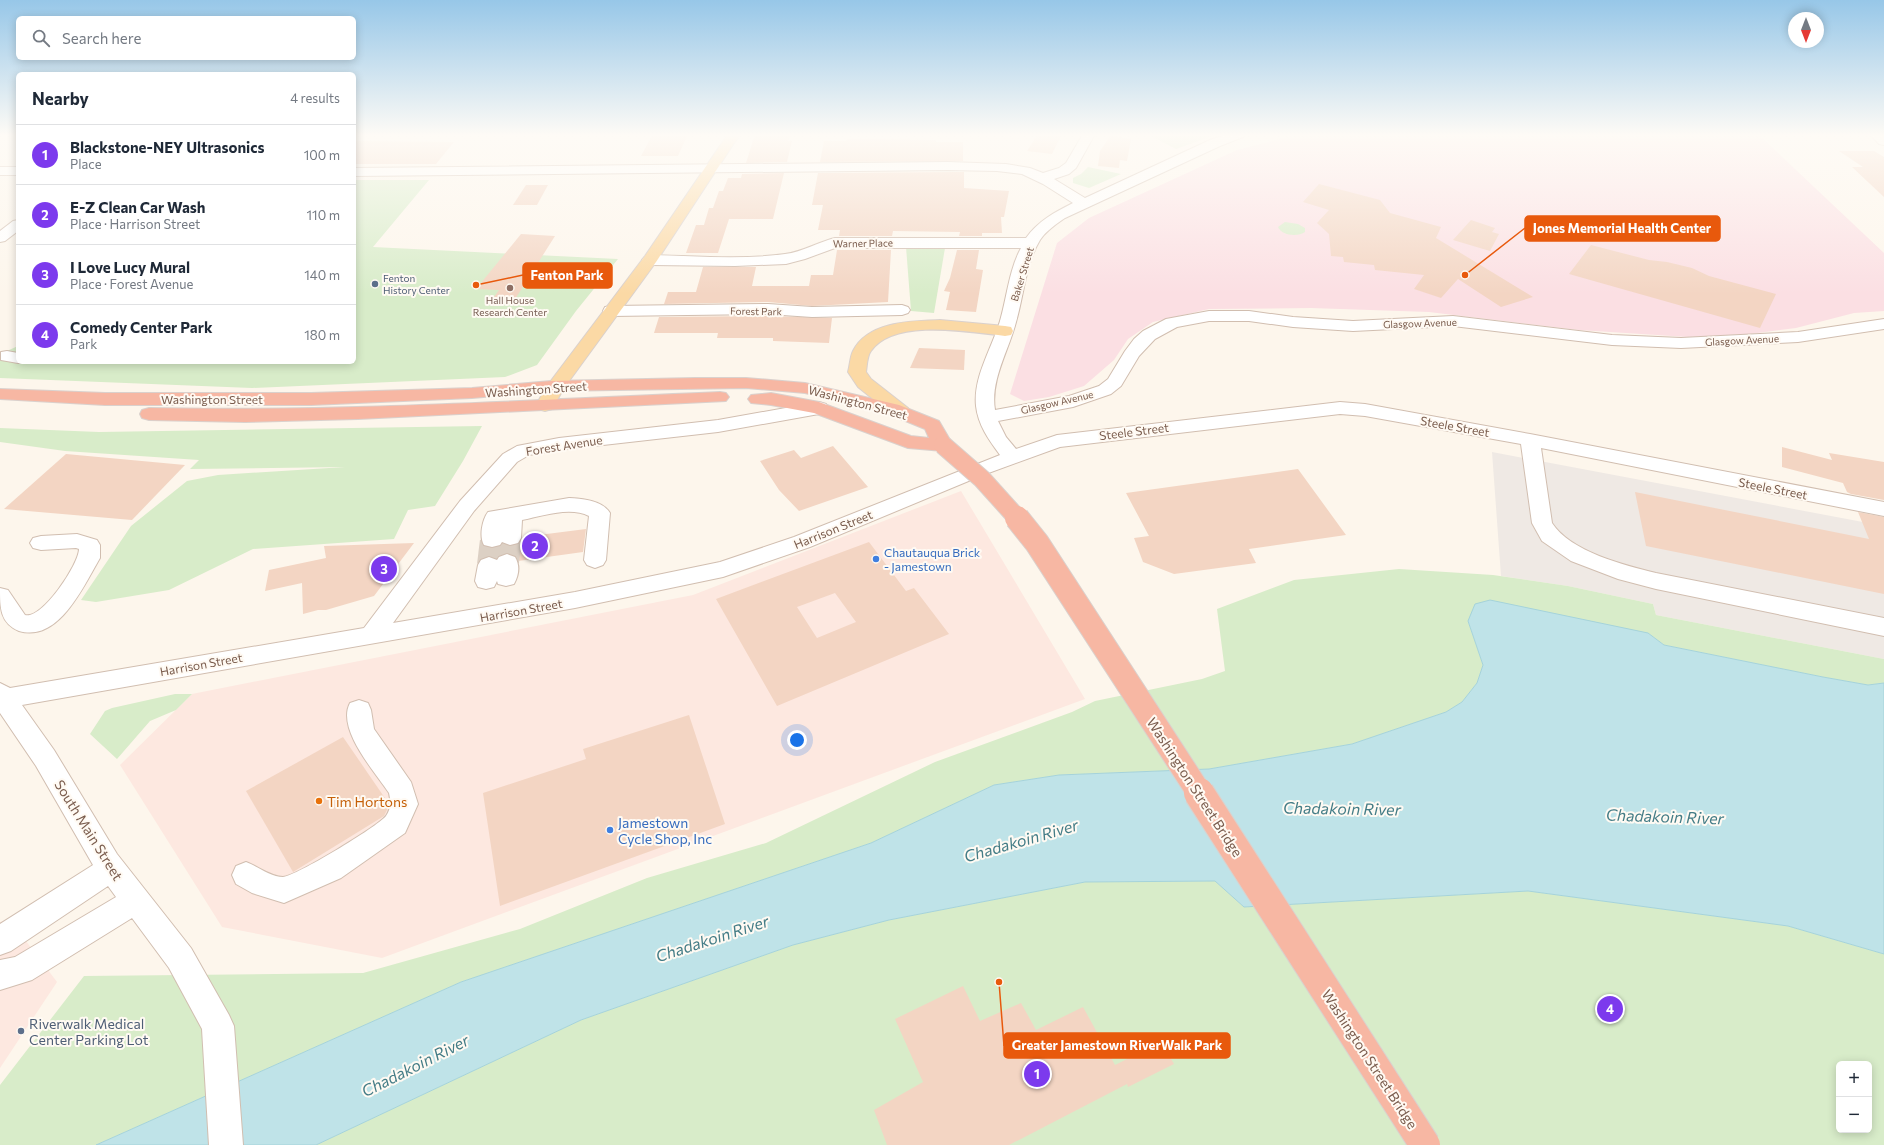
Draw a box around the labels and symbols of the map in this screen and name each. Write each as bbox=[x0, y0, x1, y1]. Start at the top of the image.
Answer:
north arrow bbox=[1788, 12, 1824, 48]
callout: Jones Memorial Health Center bbox=[1525, 216, 1720, 241]
text: Jones Memorial Health Center bbox=[1533, 220, 1712, 236]
street label: Warner Place bbox=[833, 236, 893, 250]
street label: Baker Street bbox=[1008, 245, 1036, 303]
callout: Fenton Park bbox=[523, 263, 612, 288]
text: Fenton Park bbox=[530, 267, 604, 283]
place label: Fenton History Center bbox=[383, 272, 450, 296]
marker: Fenton History Center bbox=[370, 279, 380, 289]
marker: Hall House Research Center bbox=[505, 283, 515, 293]
place label: Hall House Research Center bbox=[473, 294, 547, 318]
street label: Forest Park bbox=[730, 305, 783, 317]
street label: Glasgow Avenue bbox=[1383, 316, 1457, 330]
street label: Glasgow Avenue bbox=[1705, 332, 1779, 348]
street label: Washington Street bbox=[485, 378, 587, 400]
street label: Washington Street bbox=[807, 382, 909, 422]
street label: Glasgow Avenue bbox=[1020, 388, 1094, 416]
street label: Washington Street bbox=[161, 392, 263, 406]
street label: Steele Street bbox=[1419, 413, 1491, 439]
street label: Steele Street bbox=[1098, 420, 1170, 442]
street label: Forest Avenue bbox=[525, 432, 603, 458]
street label: Steele Street bbox=[1737, 474, 1809, 502]
street label: Harrison Street bbox=[792, 507, 874, 551]
pin: 2 bbox=[522, 531, 548, 561]
place label: Chautauqua Brick - Jamestown bbox=[884, 545, 981, 574]
pin: 3 bbox=[371, 554, 397, 584]
marker: Chautauqua Brick - Jamestown bbox=[871, 554, 881, 564]
street label: Harrison Street bbox=[479, 596, 563, 624]
street label: Harrison Street bbox=[159, 650, 243, 678]
street label: Washington Street Bridge bbox=[1144, 714, 1246, 860]
your location bbox=[787, 730, 807, 750]
street label: South Main Street bbox=[51, 777, 127, 884]
place label: Tim Hortons bbox=[327, 793, 407, 810]
marker: Tim Hortons bbox=[314, 796, 324, 806]
water label: Chadakoin River bbox=[1283, 797, 1402, 819]
water label: Chadakoin River bbox=[1606, 804, 1725, 828]
place label: Jamestown Cycle Shop, Inc bbox=[618, 814, 712, 847]
water label: Chadakoin River bbox=[962, 814, 1081, 865]
marker: Jamestown Cycle Shop, Inc bbox=[605, 825, 615, 835]
water label: Chadakoin River bbox=[653, 911, 772, 965]
street label: Washington Street Bridge bbox=[1319, 986, 1421, 1132]
pin: 4 bbox=[1597, 994, 1623, 1024]
place label: Riverwalk Medical Center Parking Lot bbox=[29, 1015, 149, 1048]
marker: Riverwalk Medical Center Parking Lot bbox=[16, 1026, 26, 1036]
water label: Chadakoin River bbox=[358, 1029, 472, 1100]
callout: Greater Jamestown RiverWalk Park bbox=[1004, 1033, 1230, 1058]
text: Greater Jamestown RiverWalk Park bbox=[1012, 1037, 1223, 1053]
pin: 1 bbox=[1024, 1059, 1050, 1089]

